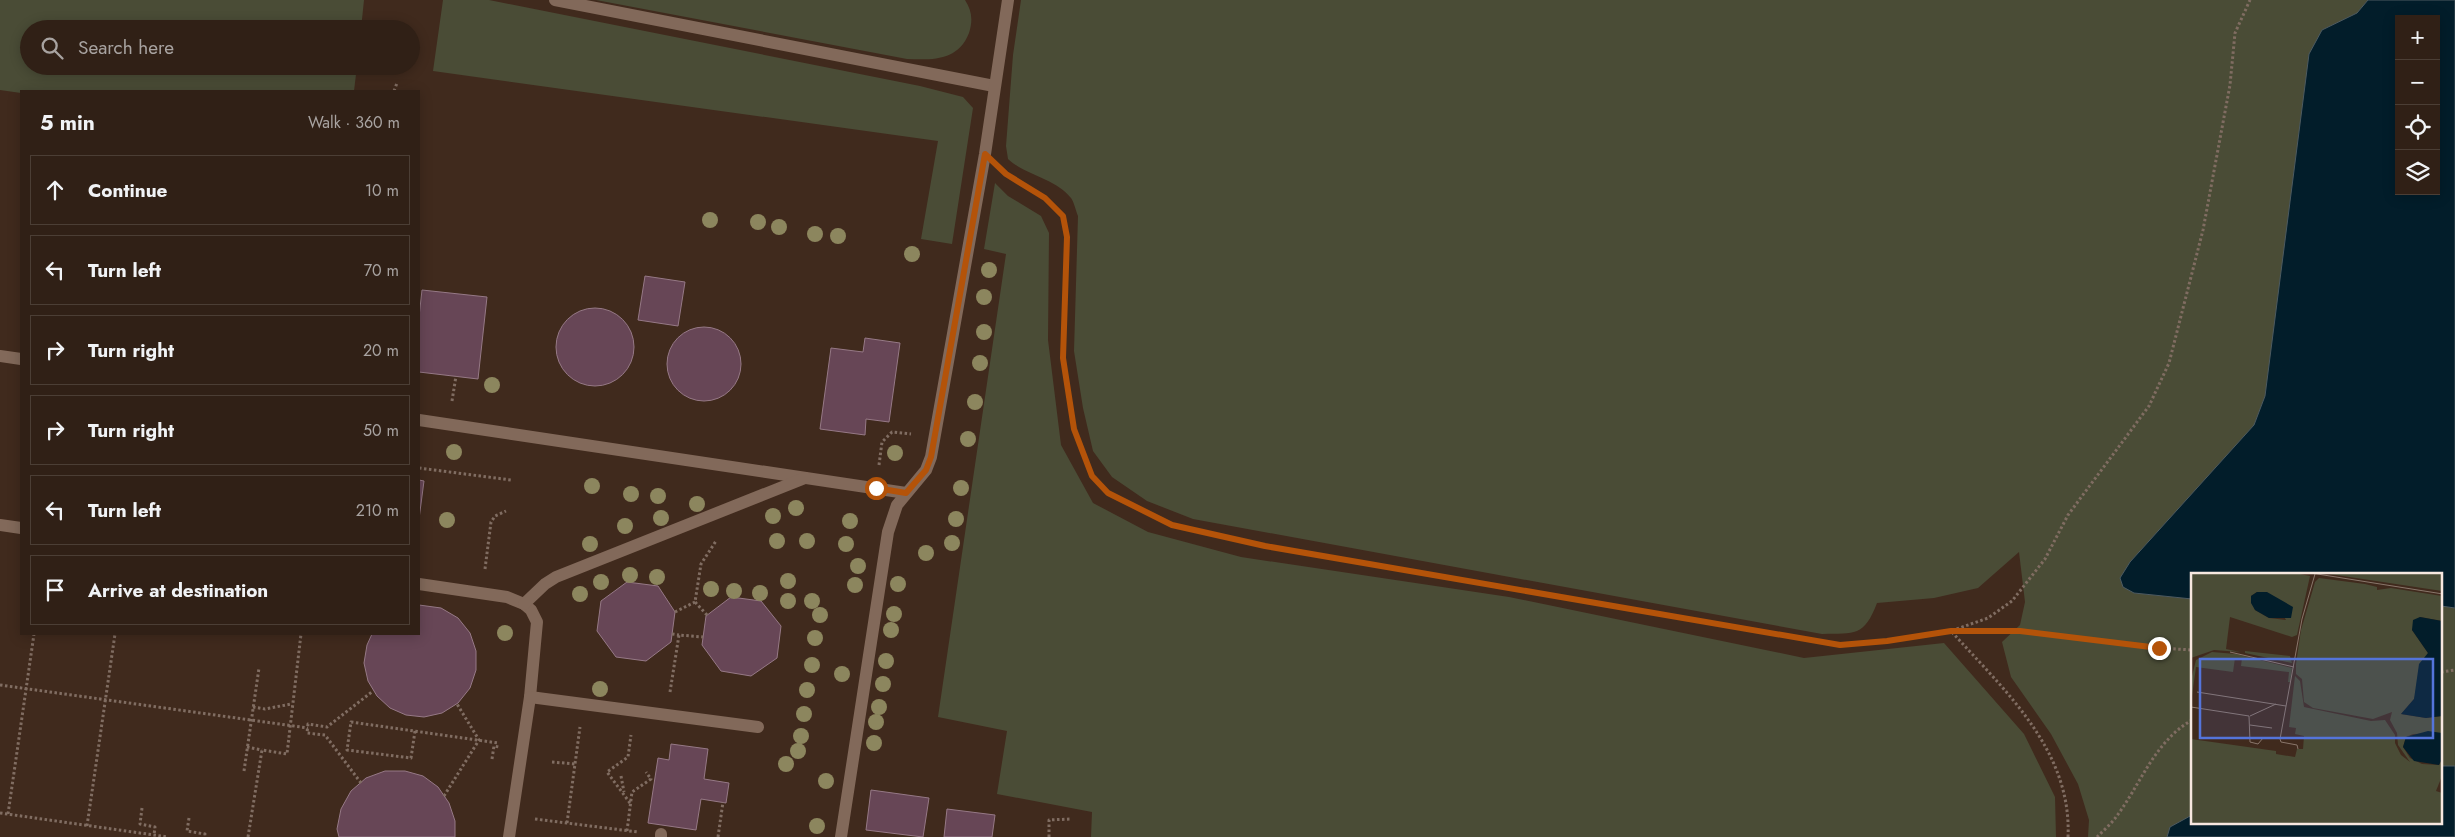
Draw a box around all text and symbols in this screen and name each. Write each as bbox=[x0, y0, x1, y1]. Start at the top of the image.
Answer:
map controls bbox=[2395, 15, 2440, 195]
button: + bbox=[2395, 15, 2440, 60]
search box bbox=[20, 20, 420, 75]
icon: search bbox=[38, 34, 66, 62]
text: Search here bbox=[78, 34, 174, 61]
button: − bbox=[2395, 60, 2440, 105]
button: locate bbox=[2395, 105, 2440, 150]
text: 5 min bbox=[40, 108, 95, 138]
text: Walk · 360 m bbox=[308, 111, 400, 134]
button: layers bbox=[2395, 150, 2440, 195]
icon: ahead bbox=[41, 176, 69, 204]
text: Continue bbox=[88, 177, 167, 204]
text: 10 m bbox=[365, 179, 399, 202]
icon: left bbox=[41, 256, 69, 284]
text: Turn left bbox=[88, 257, 161, 284]
text: 70 m bbox=[364, 259, 399, 282]
icon: right bbox=[41, 336, 69, 364]
text: Turn right bbox=[88, 337, 174, 364]
text: 20 m bbox=[363, 339, 399, 362]
icon: right bbox=[41, 416, 69, 444]
text: Turn right bbox=[88, 417, 174, 444]
text: 50 m bbox=[363, 419, 399, 442]
route start bbox=[865, 477, 888, 500]
icon: left bbox=[41, 496, 69, 524]
text: Turn left bbox=[88, 497, 161, 524]
text: 210 m bbox=[356, 499, 399, 522]
inset map bbox=[2191, 573, 2442, 824]
icon: arrive bbox=[41, 576, 69, 604]
text: Arrive at destination bbox=[88, 577, 268, 604]
route end bbox=[2148, 637, 2171, 660]

